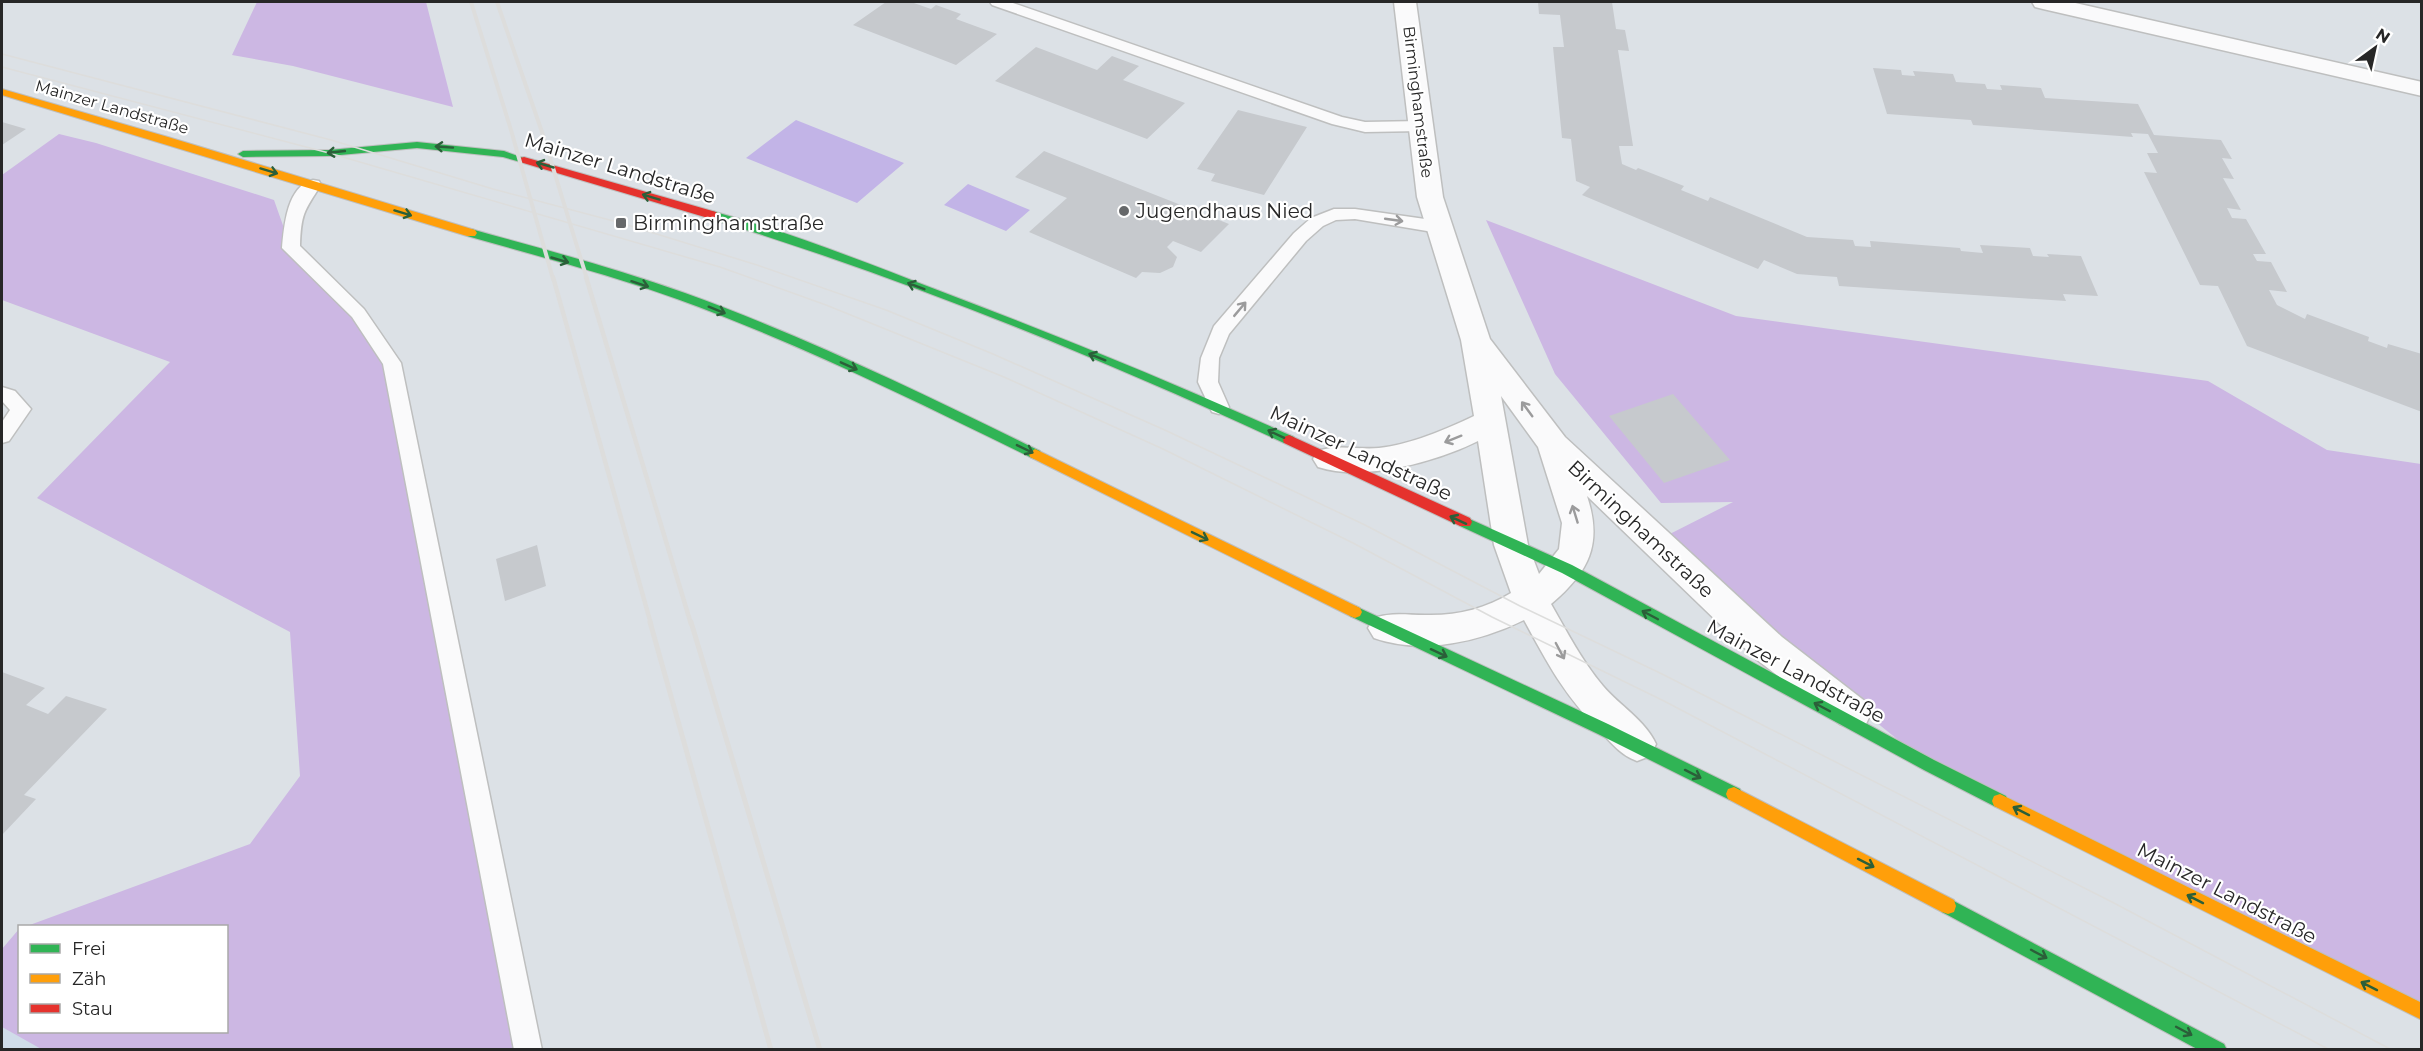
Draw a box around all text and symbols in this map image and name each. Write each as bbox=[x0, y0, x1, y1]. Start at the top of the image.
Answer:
north arrow bbox=[2345, 18, 2405, 78]
text: N bbox=[2372, 24, 2393, 47]
street label: Birminghamstraße bbox=[1399, 25, 1437, 179]
street label: Mainzer Landstraße bbox=[33, 76, 191, 138]
street label: Mainzer Landstraße bbox=[522, 128, 718, 208]
one-way arrow bbox=[435, 141, 455, 152]
one-way arrow bbox=[327, 147, 347, 158]
one-way arrow bbox=[536, 159, 555, 170]
one-way arrow bbox=[259, 167, 278, 178]
one-way arrow bbox=[642, 191, 661, 202]
place label: Jugendhaus Nied bbox=[1135, 199, 1313, 223]
marker: Jugendhaus Nied bbox=[1117, 204, 1131, 218]
one-way arrow bbox=[393, 208, 412, 219]
place label: Birminghamstraße bbox=[633, 211, 824, 235]
one-way arrow bbox=[1383, 214, 1403, 225]
marker: Birminghamstraße bbox=[614, 216, 628, 230]
one-way arrow bbox=[550, 255, 569, 266]
one-way arrow bbox=[630, 279, 649, 290]
one-way arrow bbox=[907, 279, 926, 290]
one-way arrow bbox=[1233, 302, 1247, 317]
one-way arrow bbox=[707, 305, 726, 316]
one-way arrow bbox=[1088, 351, 1107, 362]
one-way arrow bbox=[839, 360, 857, 372]
street label: Mainzer Landstraße bbox=[1266, 400, 1456, 506]
one-way arrow bbox=[1521, 401, 1534, 417]
one-way arrow bbox=[1268, 428, 1286, 440]
one-way arrow bbox=[1444, 434, 1463, 445]
one-way arrow bbox=[1016, 444, 1034, 456]
street label: Birminghamstraße bbox=[1563, 455, 1719, 603]
one-way arrow bbox=[1569, 505, 1580, 524]
one-way arrow bbox=[1450, 514, 1468, 526]
one-way arrow bbox=[1190, 531, 1208, 542]
one-way arrow bbox=[1642, 609, 1659, 621]
street label: Mainzer Landstraße bbox=[1703, 614, 1889, 728]
one-way arrow bbox=[1554, 642, 1566, 659]
one-way arrow bbox=[1430, 647, 1448, 659]
one-way arrow bbox=[1814, 701, 1831, 713]
one-way arrow bbox=[1684, 768, 1702, 780]
one-way arrow bbox=[2012, 805, 2030, 816]
street label: Mainzer Landstraße bbox=[2133, 837, 2321, 949]
one-way arrow bbox=[1857, 858, 1875, 869]
one-way arrow bbox=[2186, 892, 2204, 904]
legend bbox=[18, 925, 228, 1033]
text: Frei bbox=[72, 938, 106, 960]
one-way arrow bbox=[2030, 948, 2047, 960]
text: Zäh bbox=[72, 968, 107, 990]
one-way arrow bbox=[2361, 980, 2379, 991]
text: Stau bbox=[72, 998, 113, 1020]
one-way arrow bbox=[2175, 1025, 2192, 1037]

